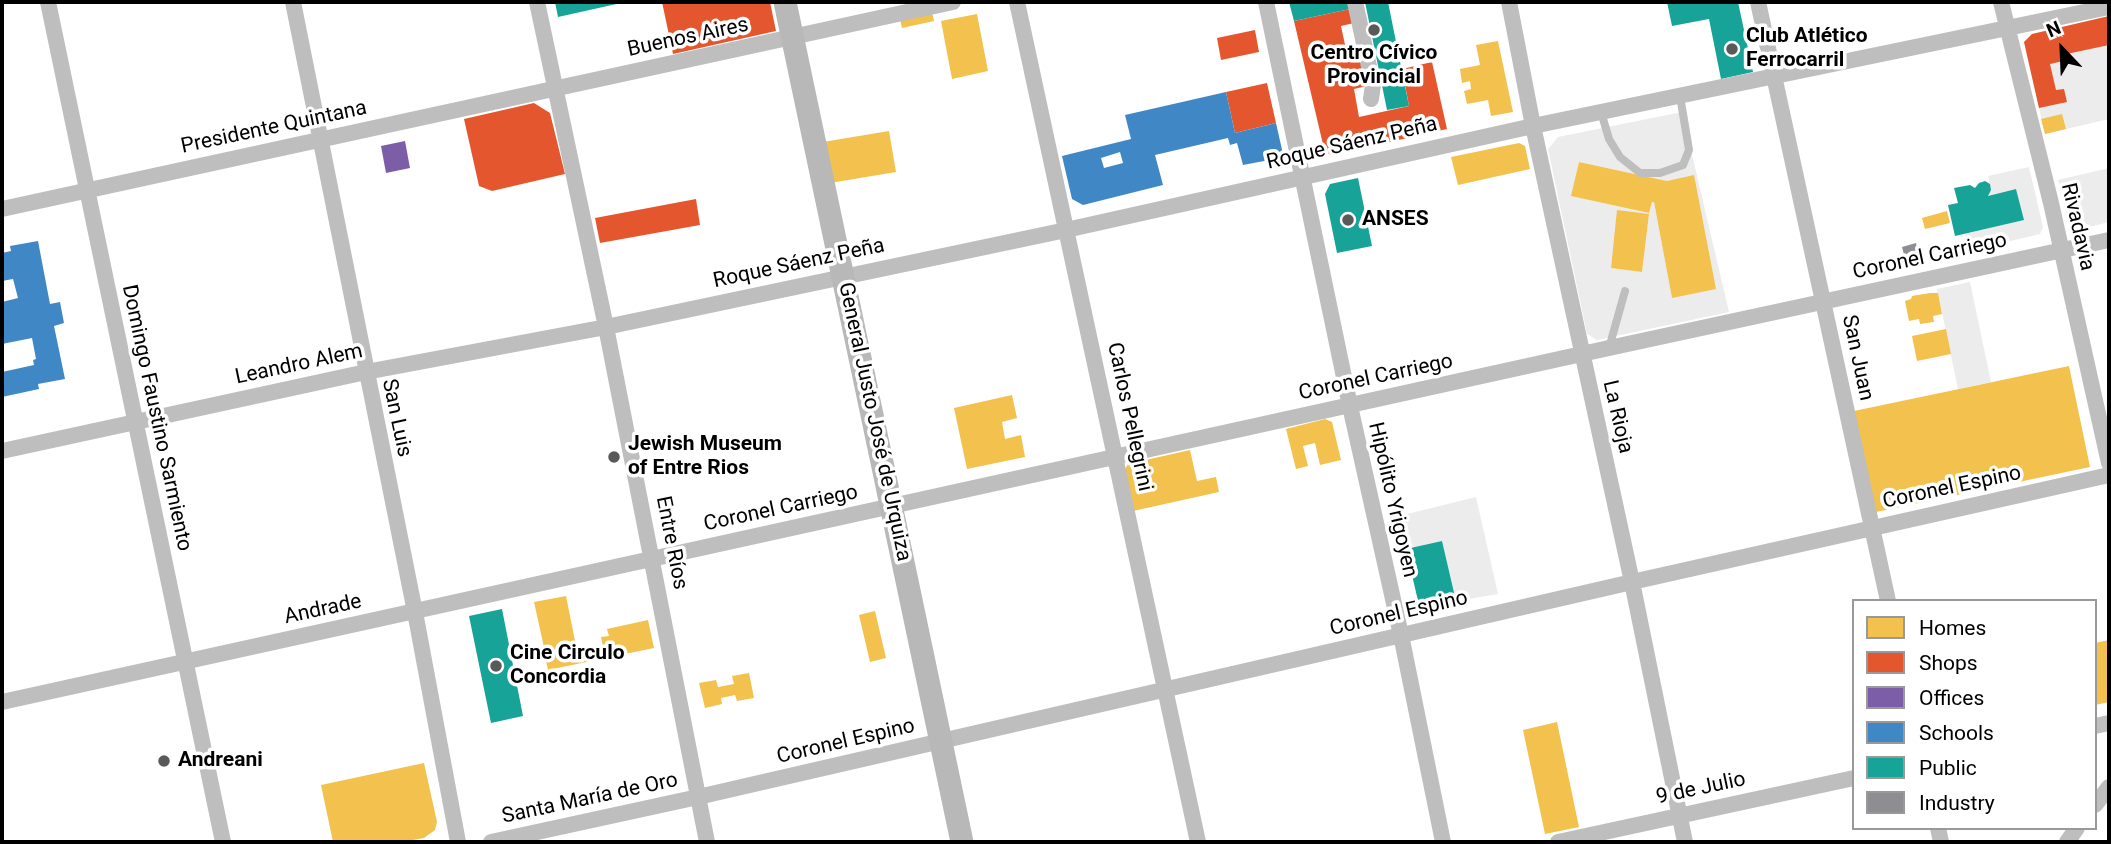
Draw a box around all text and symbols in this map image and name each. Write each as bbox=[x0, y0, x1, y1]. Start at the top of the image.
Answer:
street label: Buenos Aires bbox=[625, 13, 751, 63]
north arrow bbox=[2027, 14, 2097, 84]
text: N bbox=[2043, 16, 2064, 42]
marker: Centro Cívico Provincial bbox=[1366, 22, 1382, 38]
place label: Club Atlético Ferrocarril bbox=[1746, 24, 1867, 74]
place label: Centro Cívico Provincial bbox=[1311, 41, 1437, 91]
marker: Club Atlético Ferrocarril bbox=[1724, 41, 1740, 57]
street label: Presidente Quintana bbox=[179, 96, 369, 160]
street label: Roque Sáenz Peña bbox=[1264, 112, 1440, 176]
street label: Rivadavia bbox=[2055, 181, 2099, 273]
place label: ANSES bbox=[1362, 207, 1429, 233]
marker: ANSES bbox=[1340, 212, 1356, 228]
street label: Coronel Carriego bbox=[1851, 228, 2009, 286]
street label: Roque Sáenz Peña bbox=[711, 234, 887, 294]
street label: General Justo José de Urquiza bbox=[832, 280, 916, 564]
street label: Domingo Faustino Sarmiento bbox=[115, 283, 197, 553]
street label: San Juan bbox=[1836, 313, 1878, 403]
street label: Leandro Alem bbox=[233, 339, 365, 391]
street label: Carlos Pellegrini bbox=[1101, 340, 1157, 494]
street label: Coronel Carriego bbox=[1297, 349, 1455, 407]
street label: San Luis bbox=[375, 377, 417, 459]
street label: La Rioja bbox=[1596, 378, 1638, 456]
street label: Hipólito Yrigoyen bbox=[1362, 420, 1422, 580]
place label: Jewish Museum of Entre Rios bbox=[628, 432, 782, 482]
marker: Jewish Museum of Entre Rios bbox=[606, 449, 622, 465]
street label: Coronel Espino bbox=[1881, 461, 2023, 515]
street label: Coronel Carriego bbox=[702, 480, 860, 538]
street label: Entre Ríos bbox=[650, 494, 692, 592]
street label: Coronel Espino bbox=[1328, 586, 1470, 642]
street label: Andrade bbox=[282, 590, 364, 630]
legend bbox=[1852, 599, 2097, 830]
text: Homes bbox=[1919, 616, 1986, 640]
place label: Cine Circulo Concordia bbox=[510, 641, 625, 691]
text: Shops bbox=[1919, 651, 1978, 675]
marker: Cine Circulo Concordia bbox=[488, 658, 504, 674]
text: Offices bbox=[1919, 686, 1984, 710]
street label: Coronel Espino bbox=[775, 714, 917, 770]
text: Schools bbox=[1919, 721, 1994, 745]
place label: Andreani bbox=[178, 748, 263, 774]
marker: Andreani bbox=[156, 753, 172, 769]
text: Public bbox=[1919, 756, 1977, 780]
street label: 9 de Julio bbox=[1654, 767, 1748, 811]
street label: Santa María de Oro bbox=[500, 768, 680, 830]
text: Industry bbox=[1919, 791, 1995, 815]

